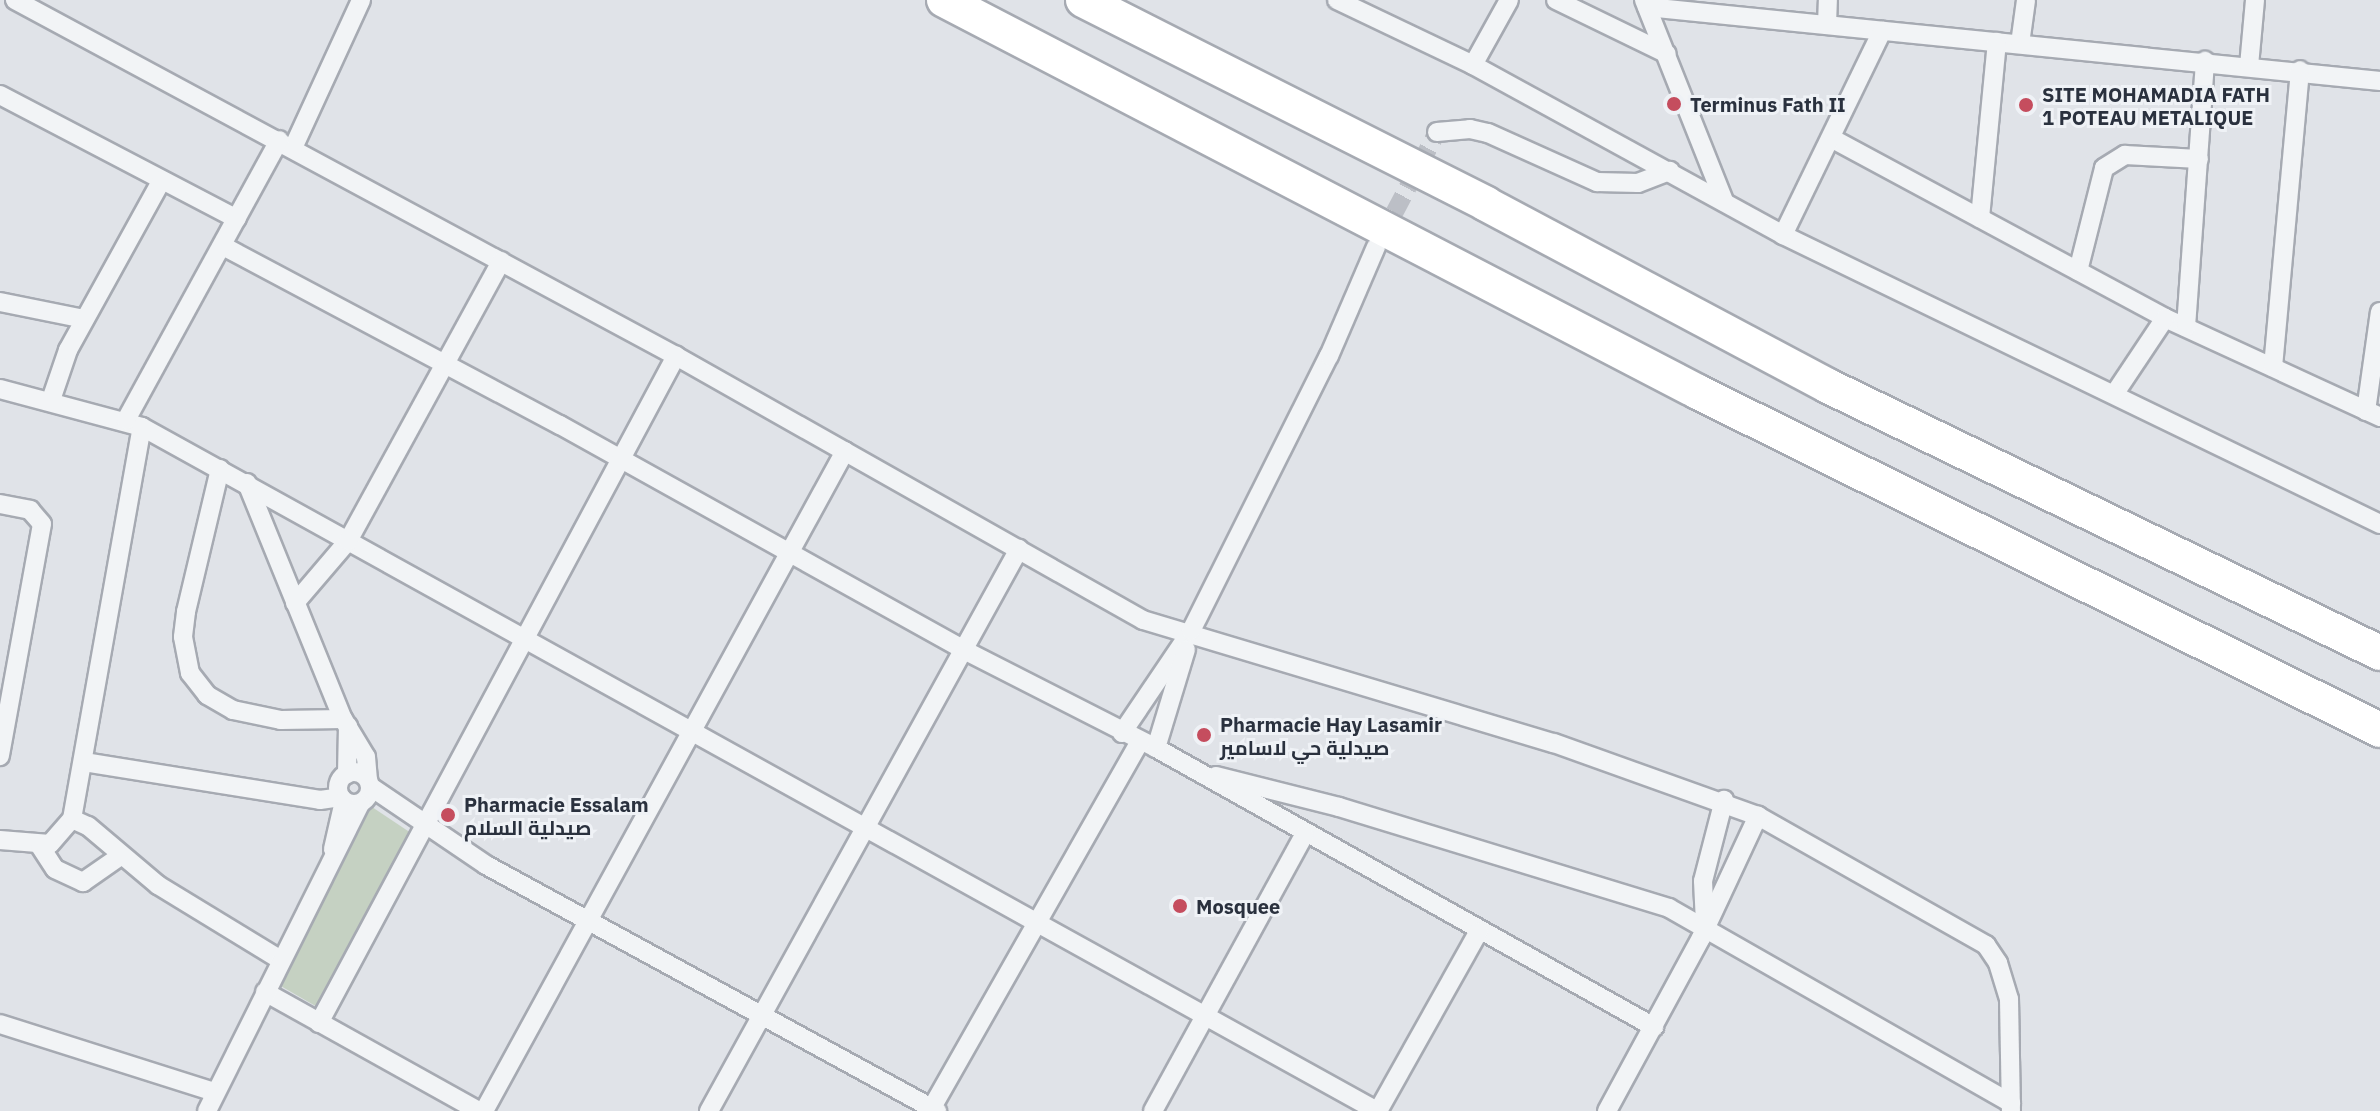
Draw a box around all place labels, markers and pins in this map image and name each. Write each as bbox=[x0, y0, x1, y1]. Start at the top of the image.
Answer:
place label: SITE MOHAMADIA FATH 1 POTEAU METALIQUE bbox=[2042, 82, 2270, 129]
place label: Terminus Fath II bbox=[1690, 92, 1846, 116]
marker: Terminus Fath II bbox=[1665, 95, 1683, 113]
marker: SITE MOHAMADIA FATH 1 POTEAU METALIQUE bbox=[2017, 96, 2035, 114]
place label: Pharmacie Hay Lasamir صيدلية حي لاسامير bbox=[1220, 712, 1442, 759]
marker: Pharmacie Hay Lasamir صيدلية حي لاسامير bbox=[1195, 726, 1213, 744]
place label: Pharmacie Essalam صيدلية السلام bbox=[464, 792, 649, 839]
marker: Pharmacie Essalam صيدلية السلام bbox=[439, 806, 457, 824]
place label: Mosquee bbox=[1196, 894, 1280, 918]
marker: Mosquee bbox=[1171, 897, 1189, 915]

